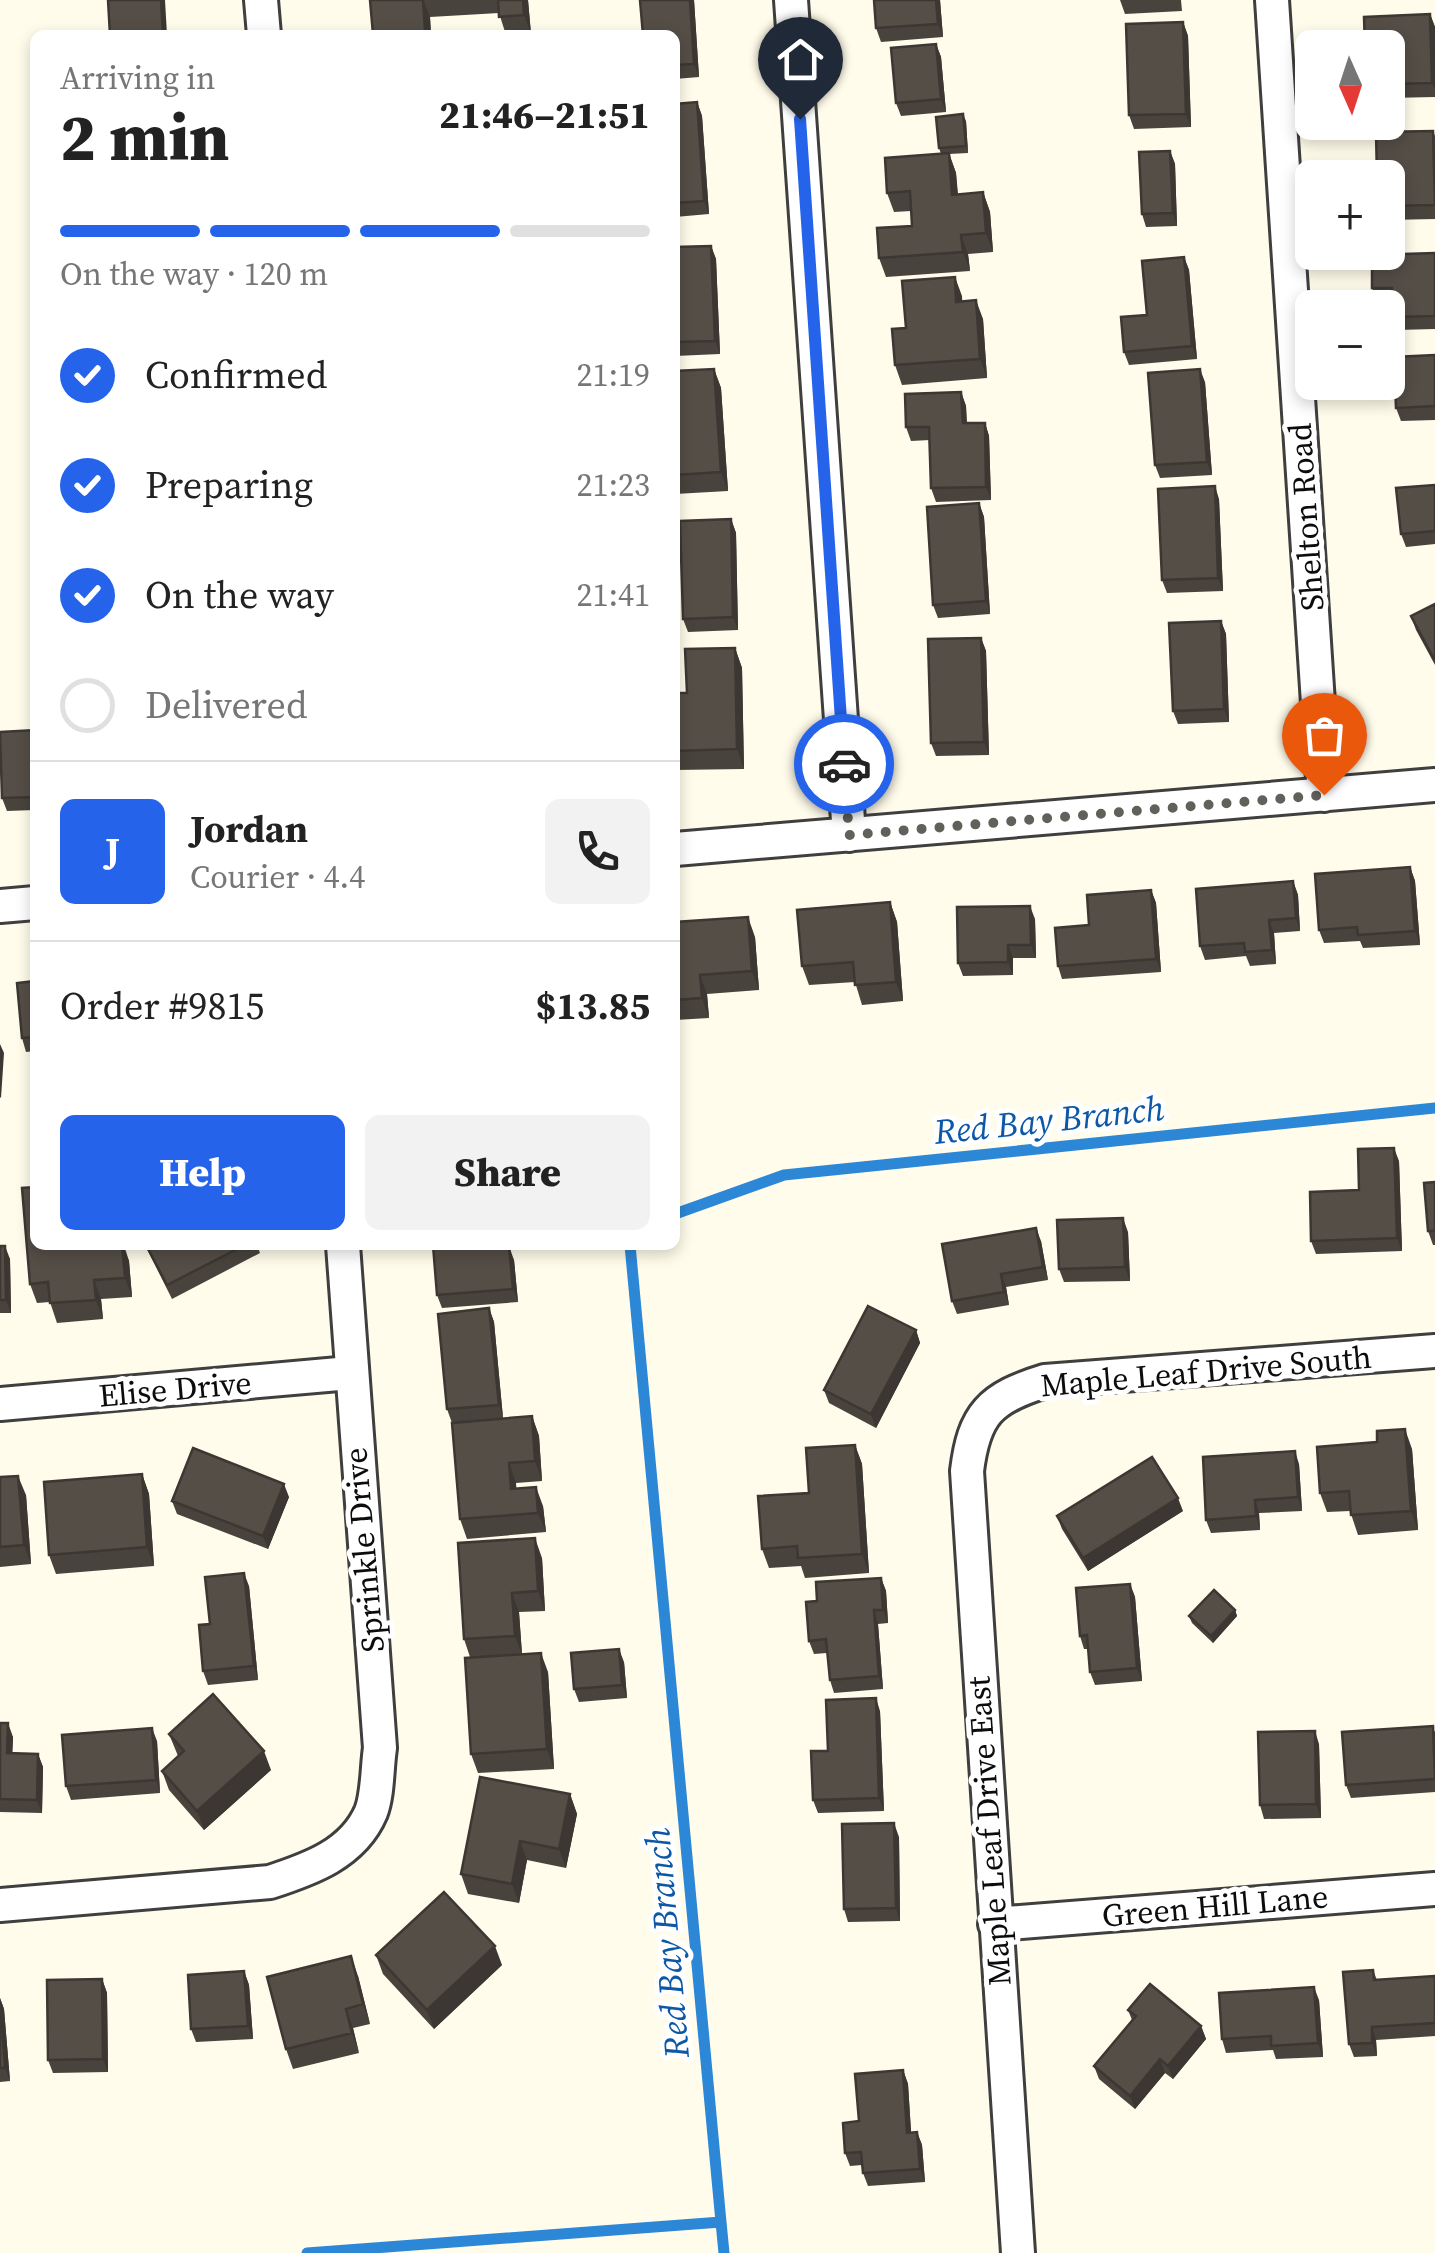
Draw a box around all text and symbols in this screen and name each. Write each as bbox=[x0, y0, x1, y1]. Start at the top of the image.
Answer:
pin bbox=[758, 17, 843, 120]
north arrow bbox=[1295, 30, 1405, 140]
map controls bbox=[1295, 30, 1405, 400]
icon: home bbox=[773, 32, 828, 87]
text: Arriving in bbox=[60, 56, 215, 100]
text: 21:46–21:51 bbox=[439, 89, 650, 141]
text: 2 min bbox=[60, 93, 230, 182]
button: + bbox=[1295, 160, 1405, 270]
text: On the way · 120 m bbox=[60, 252, 328, 296]
button: − bbox=[1295, 290, 1405, 400]
icon: check bbox=[60, 348, 115, 403]
text: Confirmed bbox=[145, 349, 327, 401]
text: 21:19 bbox=[576, 353, 650, 397]
street label: Shelton Road bbox=[1277, 422, 1335, 612]
icon: check bbox=[60, 458, 115, 513]
text: Preparing bbox=[145, 459, 313, 511]
text: 21:23 bbox=[576, 463, 650, 507]
icon: check bbox=[60, 568, 115, 623]
text: On the way bbox=[145, 569, 334, 621]
text: 21:41 bbox=[576, 573, 650, 617]
text: Delivered bbox=[145, 679, 308, 731]
pin bbox=[1282, 693, 1367, 796]
icon: bag bbox=[1297, 708, 1352, 763]
courier bbox=[794, 714, 894, 814]
icon: car bbox=[817, 737, 872, 792]
button: phone bbox=[545, 799, 650, 904]
text: Jordan bbox=[190, 803, 308, 855]
text: J bbox=[105, 825, 120, 877]
text: Courier · 4.4 bbox=[190, 855, 365, 899]
text: Order #9815 bbox=[60, 980, 264, 1032]
text: $13.85 bbox=[536, 980, 650, 1032]
water label: Red Bay Branch bbox=[931, 1084, 1166, 1156]
button: Help bbox=[60, 1115, 345, 1230]
button: Share bbox=[365, 1115, 650, 1230]
street label: Maple Leaf Drive South bbox=[1039, 1335, 1373, 1407]
street label: Elise Drive bbox=[97, 1360, 253, 1418]
street label: Sprinkle Drive bbox=[333, 1446, 395, 1654]
street label: Maple Leaf Drive East bbox=[956, 1674, 1022, 1987]
water label: Red Bay Branch bbox=[633, 1826, 701, 2061]
street label: Green Hill Lane bbox=[1100, 1874, 1330, 1938]

